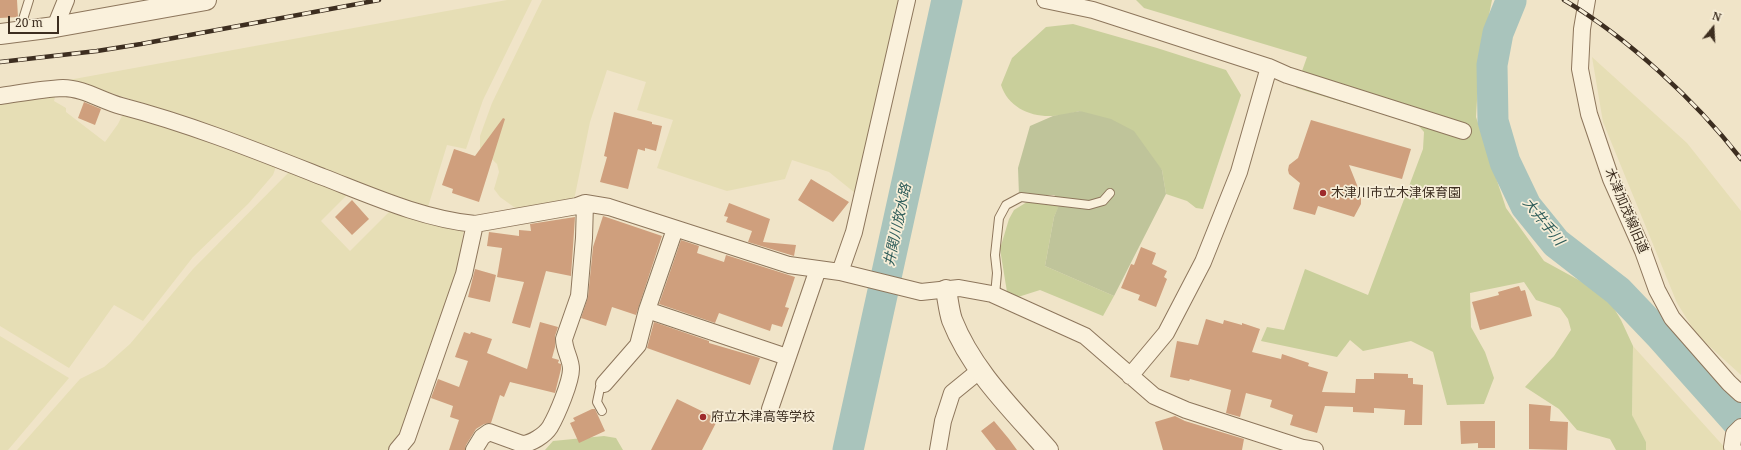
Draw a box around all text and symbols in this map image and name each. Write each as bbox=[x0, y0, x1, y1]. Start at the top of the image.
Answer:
scale bar bbox=[10, 8, 61, 34]
north arrow bbox=[1693, 8, 1733, 48]
text: N bbox=[1710, 8, 1723, 25]
text: 20 m bbox=[15, 14, 43, 31]
street label: 木津加茂線旧道 bbox=[1601, 166, 1651, 256]
water label: 井関川放水路 bbox=[881, 182, 915, 268]
place label: 木津川市立木津保育園 bbox=[1331, 185, 1461, 201]
marker: 木津川市立木津保育園 bbox=[1318, 188, 1328, 198]
water label: 大井手川 bbox=[1519, 195, 1567, 249]
place label: 府立木津高等学校 bbox=[711, 409, 815, 425]
marker: 府立木津高等学校 bbox=[698, 412, 708, 422]

